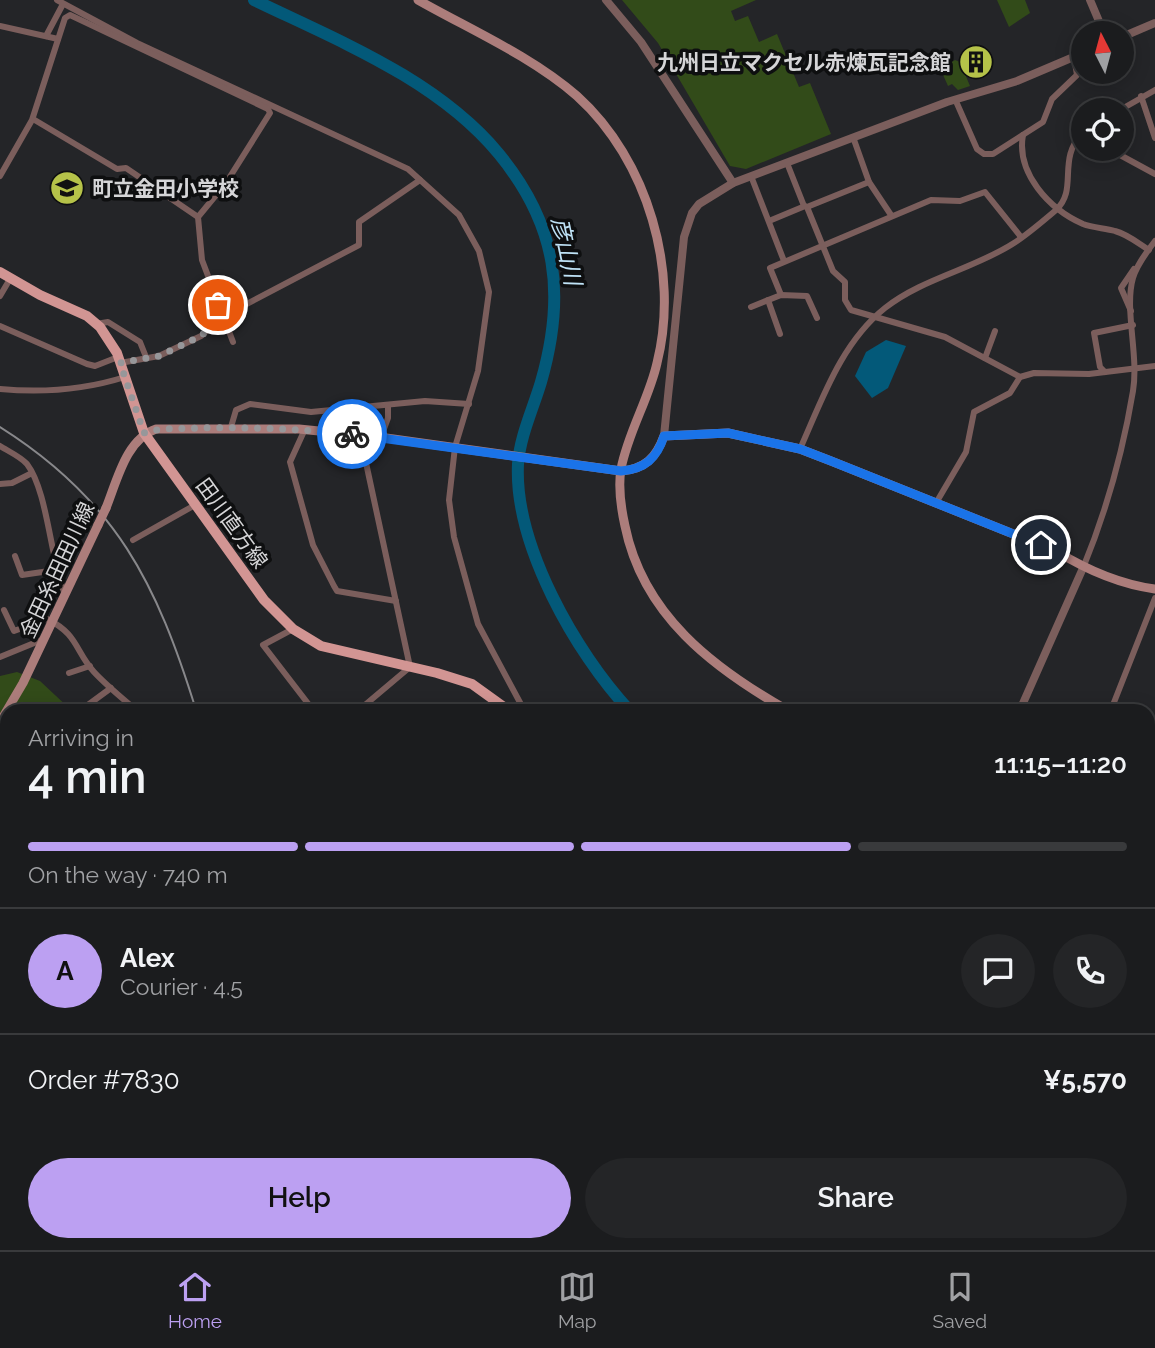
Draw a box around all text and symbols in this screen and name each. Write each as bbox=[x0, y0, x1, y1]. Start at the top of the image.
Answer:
north arrow bbox=[1071, 21, 1134, 84]
map controls bbox=[1071, 21, 1134, 161]
building icon: 九州日立マクセル赤煉瓦記念館 bbox=[957, 43, 995, 81]
place label: 九州日立マクセル赤煉瓦記念館 bbox=[657, 50, 951, 75]
button: locate bbox=[1071, 98, 1134, 161]
school or university icon: 町立金田小学校 bbox=[48, 169, 86, 207]
place label: 町立金田小学校 bbox=[92, 176, 239, 201]
water label: 彦山川 bbox=[547, 214, 588, 290]
pin bbox=[188, 275, 248, 335]
icon: bag bbox=[199, 286, 237, 324]
courier bbox=[317, 399, 387, 469]
icon: bike bbox=[333, 415, 371, 453]
street label: 田川直方線 bbox=[191, 473, 273, 573]
street label: 金田糸田田川線 bbox=[15, 498, 99, 642]
pin bbox=[1011, 515, 1071, 575]
icon: home bbox=[1022, 526, 1060, 564]
text: Arriving in bbox=[28, 724, 134, 751]
text: 11:15–11:20 bbox=[994, 749, 1127, 779]
text: 4 min bbox=[28, 750, 147, 804]
text: On the way · 740 m bbox=[28, 861, 228, 888]
button: chat bbox=[961, 934, 1035, 1008]
button: phone bbox=[1053, 934, 1127, 1008]
text: Alex bbox=[120, 943, 175, 973]
text: A bbox=[56, 956, 74, 986]
text: Courier · 4.5 bbox=[120, 973, 243, 1000]
text: Order #7830 bbox=[28, 1065, 180, 1095]
text: ¥5,570 bbox=[1043, 1065, 1127, 1095]
button: Help bbox=[28, 1158, 571, 1238]
button: Share bbox=[585, 1158, 1127, 1238]
tab: Home bbox=[168, 1268, 222, 1332]
tab: Map bbox=[558, 1268, 597, 1332]
tab: Saved bbox=[933, 1268, 987, 1332]

